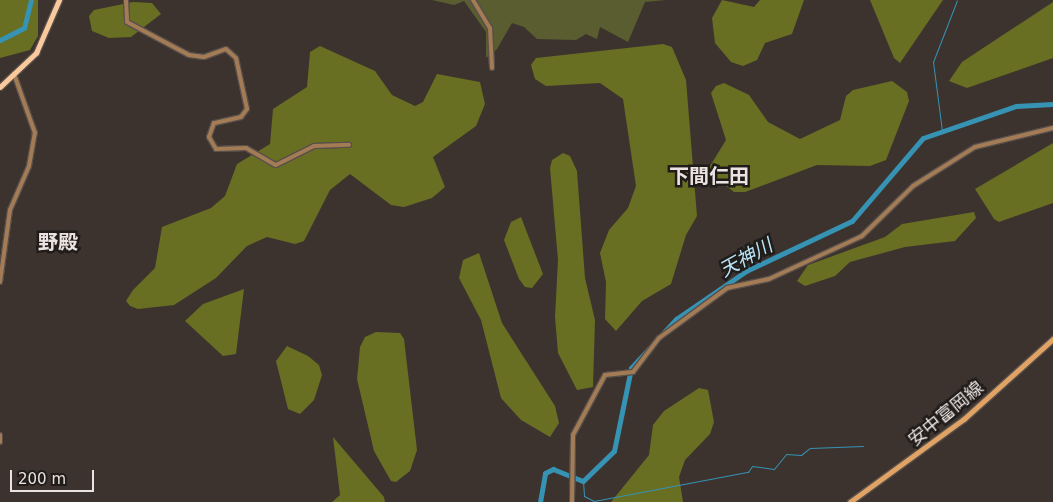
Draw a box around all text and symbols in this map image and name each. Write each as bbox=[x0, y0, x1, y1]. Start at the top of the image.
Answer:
district label: 下間仁田 bbox=[669, 164, 749, 188]
district label: 野殿 bbox=[38, 230, 78, 254]
water label: 天神川 bbox=[716, 234, 776, 282]
street label: 安中富岡線 bbox=[904, 377, 988, 451]
scale bar bbox=[12, 460, 96, 492]
text: 200 m bbox=[18, 470, 66, 488]

